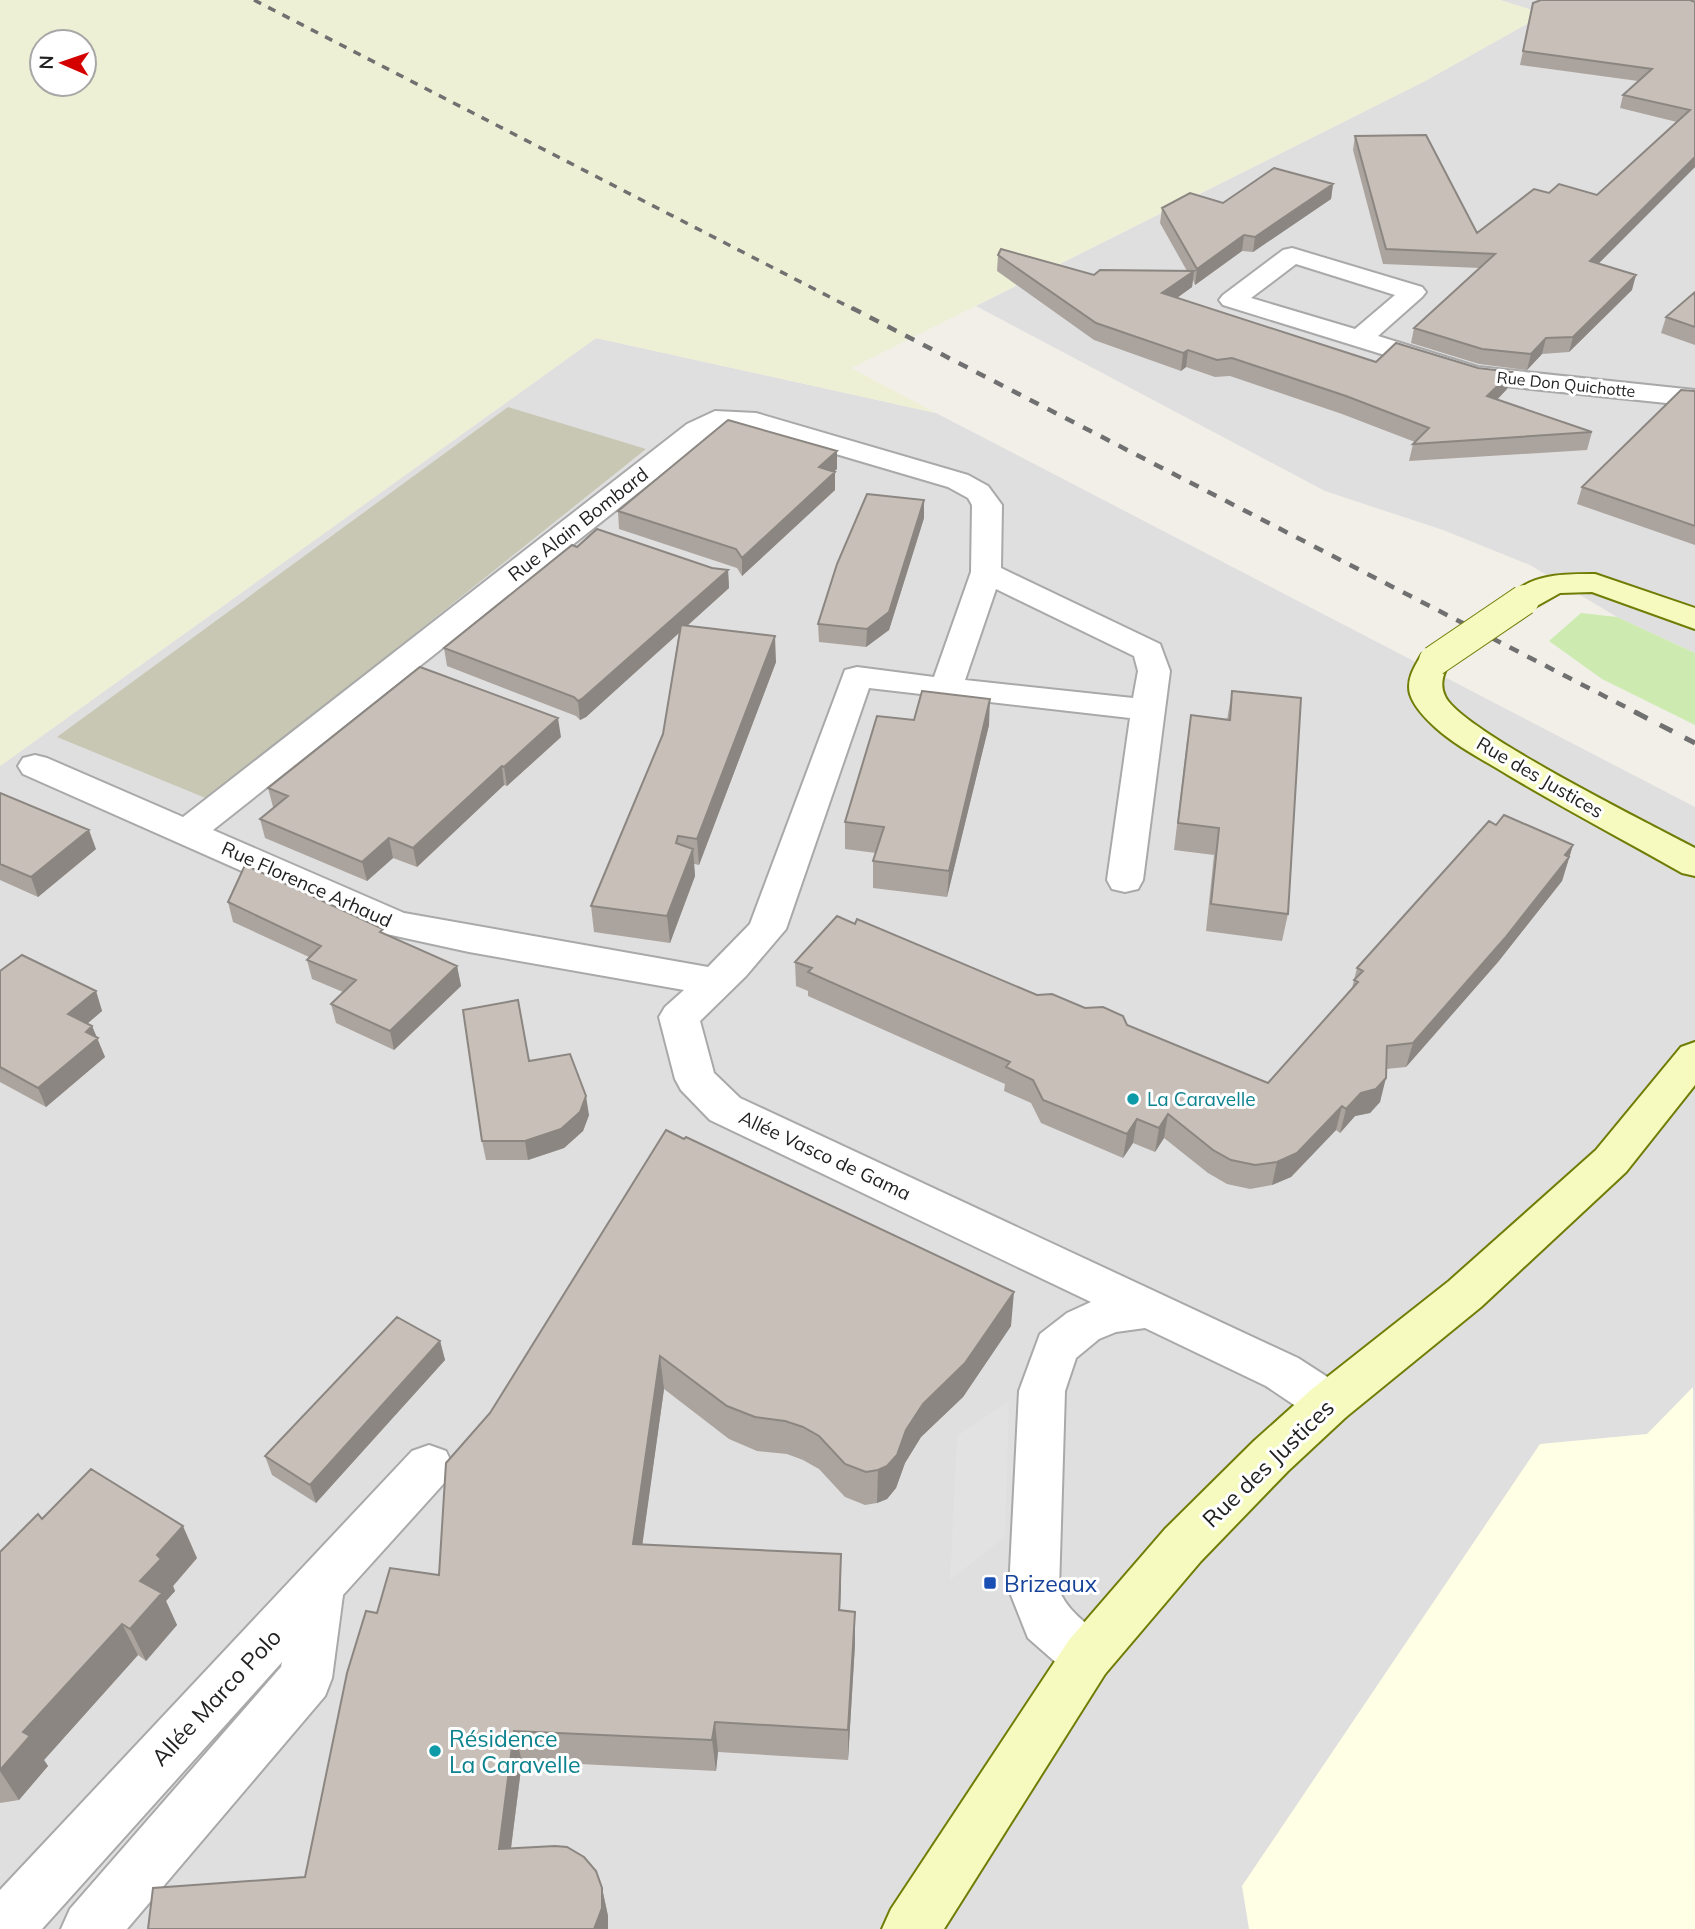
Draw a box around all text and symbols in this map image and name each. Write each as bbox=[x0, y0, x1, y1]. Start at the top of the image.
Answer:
north arrow bbox=[28, 28, 98, 98]
text: N bbox=[34, 55, 58, 70]
street label: Rue Don Quichotte bbox=[1496, 367, 1636, 401]
street label: Rue Alain Bombard bbox=[503, 462, 653, 586]
street label: Rue des Justices bbox=[1472, 731, 1608, 823]
street label: Rue Florence Arhaud bbox=[218, 836, 396, 932]
place label: La Caravelle bbox=[1147, 1087, 1256, 1111]
marker: La Caravelle bbox=[1125, 1091, 1141, 1107]
street label: Allée Vasco de Gama bbox=[735, 1105, 915, 1205]
street label: Rue des Justices bbox=[1196, 1393, 1340, 1533]
place label: Brizeaux bbox=[1004, 1569, 1098, 1598]
marker: Brizeaux bbox=[982, 1575, 998, 1591]
street label: Allée Marco Polo bbox=[145, 1622, 287, 1772]
place label: Résidence La Caravelle bbox=[449, 1724, 580, 1779]
marker: Résidence La Caravelle bbox=[427, 1743, 443, 1759]

